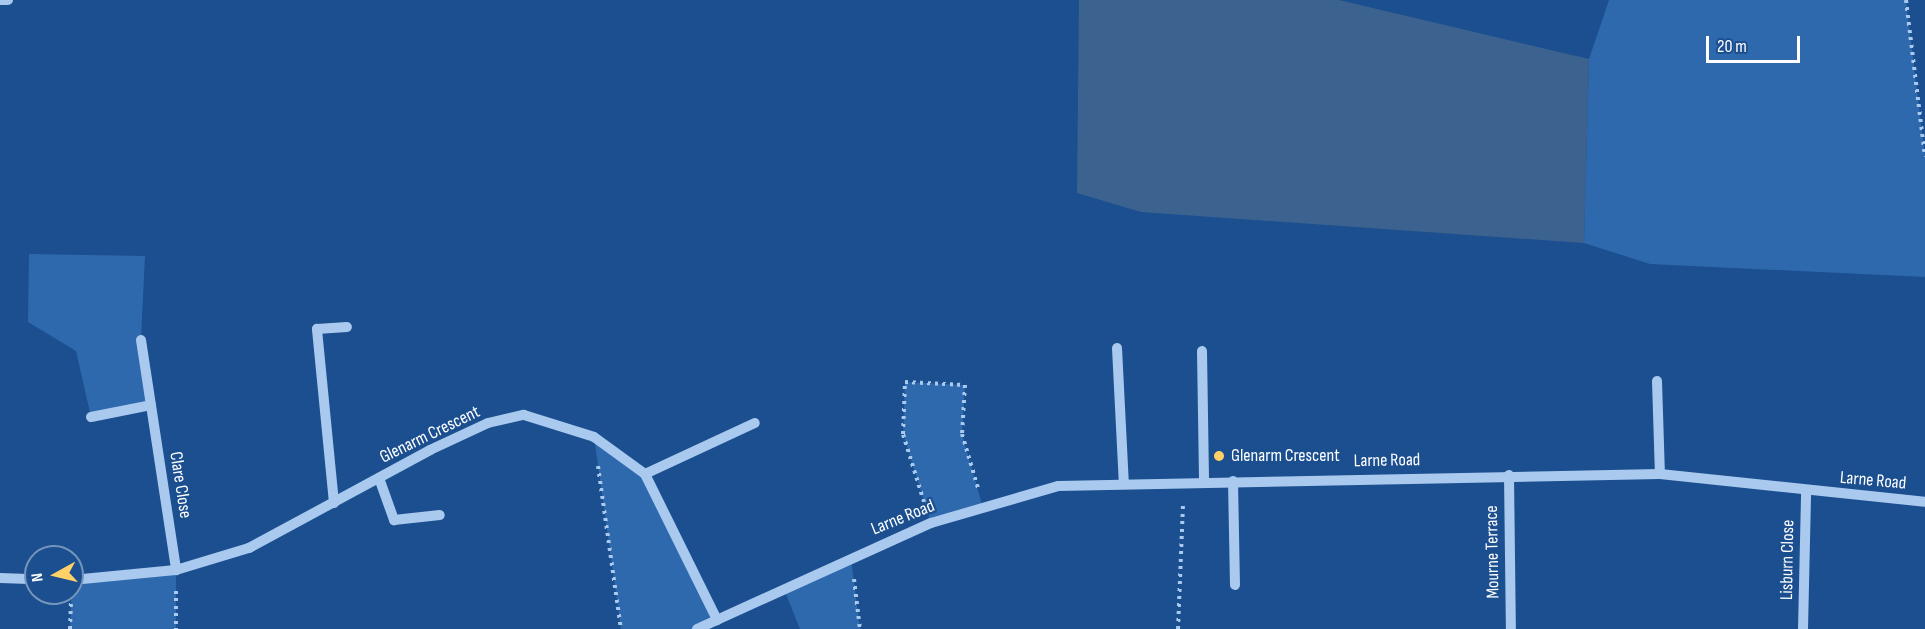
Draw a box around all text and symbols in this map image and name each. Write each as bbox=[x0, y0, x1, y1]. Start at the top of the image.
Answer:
scale bar bbox=[1709, 24, 1804, 62]
text: 20 m bbox=[1717, 36, 1747, 57]
street label: Glenarm Crescent bbox=[376, 401, 484, 469]
place label: Glenarm Crescent bbox=[1231, 445, 1340, 467]
marker: Glenarm Crescent bbox=[1212, 449, 1226, 463]
street label: Clare Close bbox=[164, 450, 196, 520]
street label: Larne Road bbox=[1354, 450, 1420, 472]
street label: Larne Road bbox=[1839, 467, 1907, 495]
street label: Larne Road bbox=[868, 496, 938, 540]
street label: Mourne Terrace bbox=[1481, 505, 1505, 599]
street label: Lisburn Close bbox=[1776, 520, 1800, 600]
north arrow bbox=[24, 545, 84, 605]
text: N bbox=[28, 572, 48, 583]

